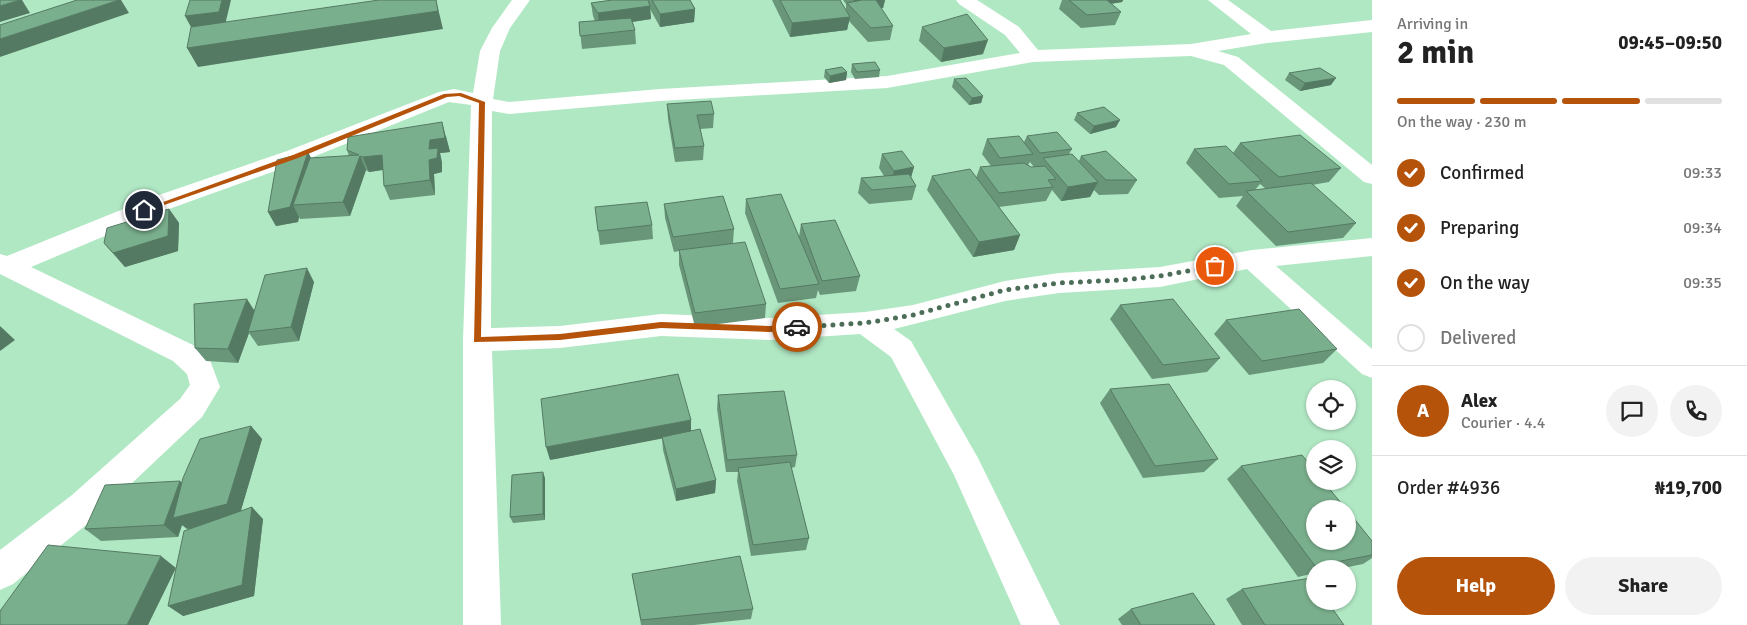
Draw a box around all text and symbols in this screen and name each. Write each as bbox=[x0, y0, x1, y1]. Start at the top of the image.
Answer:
text: Arriving in bbox=[1397, 14, 1468, 34]
text: 09:45–09:50 bbox=[1618, 31, 1722, 55]
text: 2 min bbox=[1397, 33, 1474, 72]
text: On the way · 230 m bbox=[1397, 112, 1527, 132]
icon: check bbox=[1397, 159, 1425, 187]
text: Confirmed bbox=[1440, 161, 1524, 185]
text: 09:33 bbox=[1683, 163, 1722, 183]
pin bbox=[123, 189, 165, 231]
icon: home bbox=[130, 196, 158, 224]
icon: check bbox=[1397, 214, 1425, 242]
text: Preparing bbox=[1440, 216, 1519, 240]
text: 09:34 bbox=[1683, 218, 1722, 238]
pin bbox=[1194, 245, 1236, 287]
icon: bag bbox=[1201, 252, 1229, 280]
icon: check bbox=[1397, 269, 1425, 297]
text: On the way bbox=[1440, 271, 1530, 295]
text: 09:35 bbox=[1683, 273, 1722, 293]
courier bbox=[772, 302, 822, 352]
icon: car bbox=[783, 313, 811, 341]
text: Delivered bbox=[1440, 326, 1516, 350]
map controls bbox=[1306, 380, 1356, 610]
button: locate bbox=[1306, 380, 1356, 430]
button: chat bbox=[1606, 385, 1658, 437]
button: phone bbox=[1670, 385, 1722, 437]
text: Alex bbox=[1461, 389, 1497, 413]
text: A bbox=[1417, 399, 1429, 423]
text: Courier · 4.4 bbox=[1461, 413, 1545, 433]
button: layers bbox=[1306, 440, 1356, 490]
text: Order #4936 bbox=[1397, 476, 1500, 500]
text: ₦19,700 bbox=[1655, 476, 1722, 500]
button: + bbox=[1306, 500, 1356, 550]
button: Help bbox=[1397, 557, 1555, 615]
button: Share bbox=[1565, 557, 1722, 615]
button: − bbox=[1306, 560, 1356, 610]

